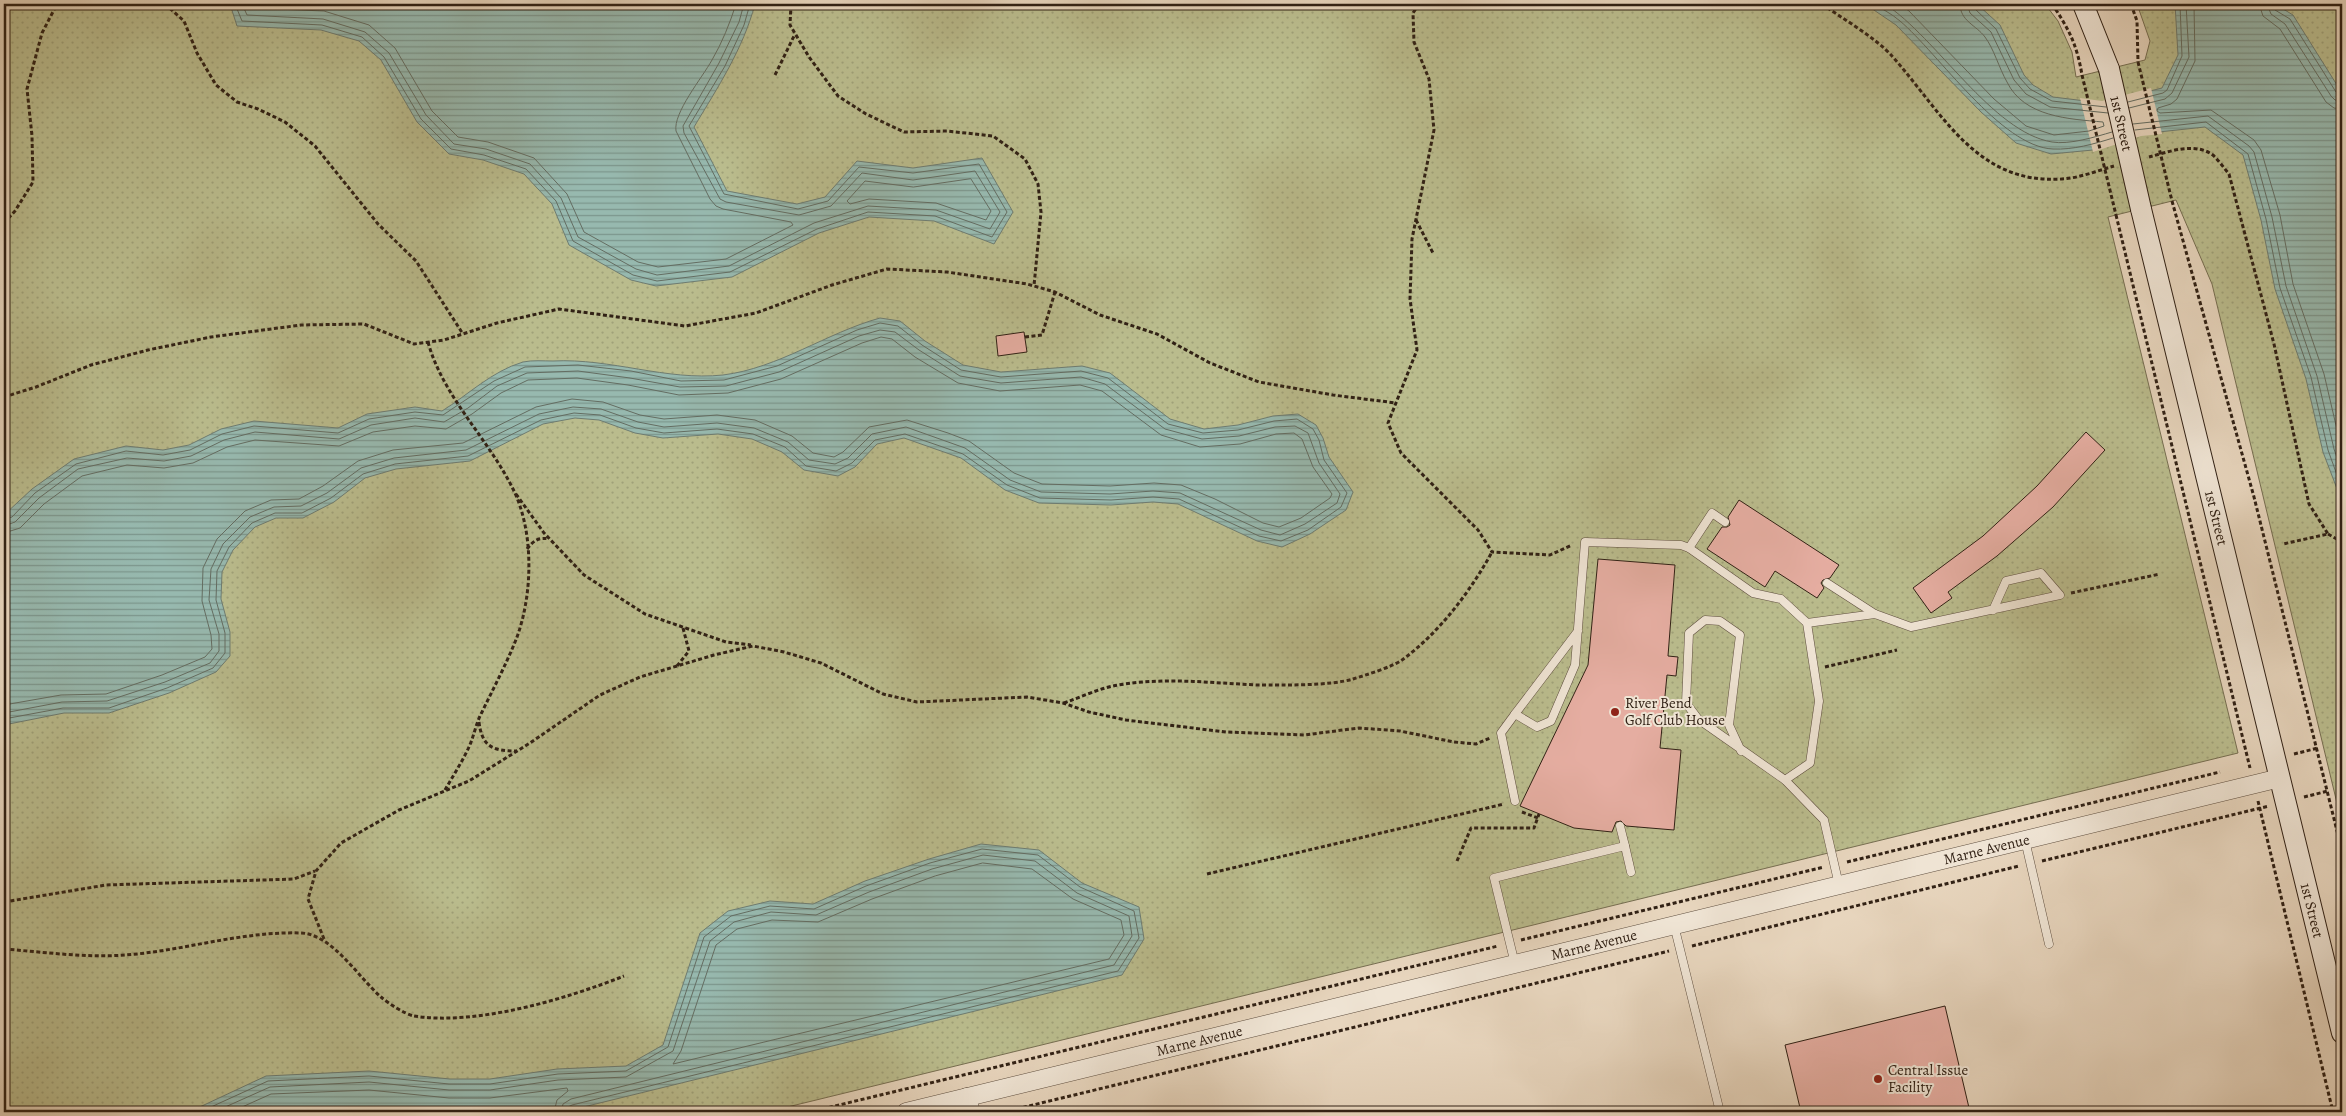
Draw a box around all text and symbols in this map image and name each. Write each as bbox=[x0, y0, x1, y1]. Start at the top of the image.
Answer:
street label: 1st Street bbox=[2105, 94, 2137, 153]
street label: 1st Street bbox=[2200, 488, 2233, 548]
place label: River Bend Golf Club House bbox=[1625, 693, 1725, 730]
marker: River Bend Golf Club House bbox=[1609, 706, 1621, 718]
street label: Marne Avenue bbox=[1941, 829, 2032, 869]
street label: 1st Street bbox=[2296, 881, 2328, 940]
street label: Marne Avenue bbox=[1549, 925, 1639, 965]
street label: Marne Avenue bbox=[1154, 1020, 1245, 1061]
place label: Central Issue Facility bbox=[1888, 1060, 1968, 1097]
marker: Central Issue Facility bbox=[1872, 1073, 1884, 1085]

